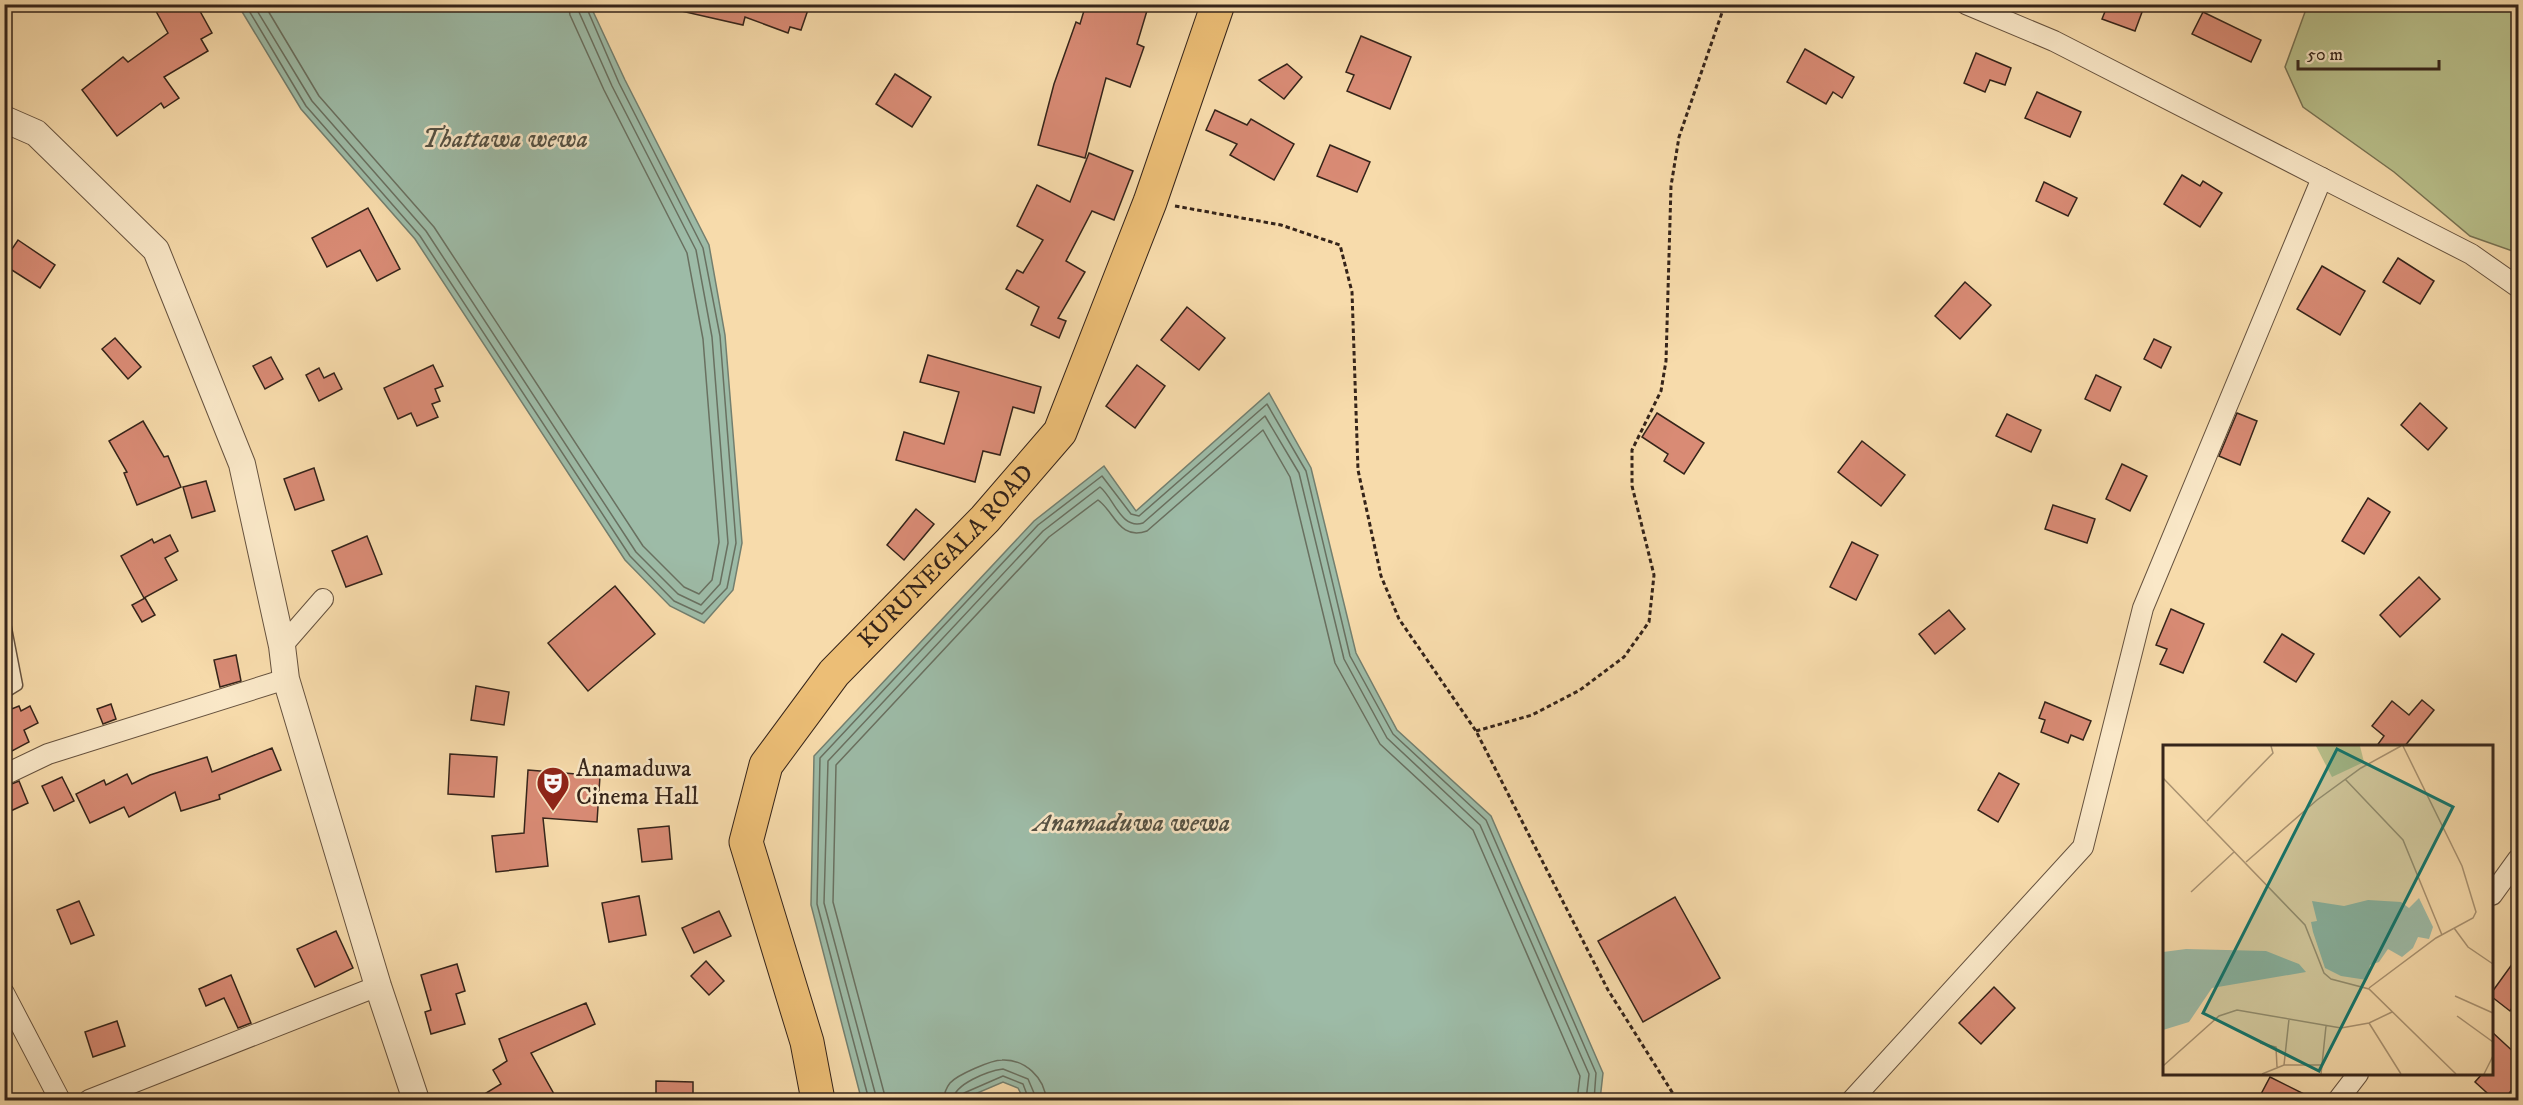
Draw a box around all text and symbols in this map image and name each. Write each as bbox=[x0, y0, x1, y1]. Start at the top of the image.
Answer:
scale bar bbox=[2298, 33, 2439, 71]
text: 50 m bbox=[2307, 44, 2343, 66]
water label: Thattawa wewa bbox=[422, 123, 588, 156]
street label: KURUNEGALA ROAD bbox=[852, 458, 1040, 654]
inset map bbox=[2163, 745, 2493, 1075]
place label: Anamaduwa Cinema Hall bbox=[576, 754, 699, 812]
theatre icon: Anamaduwa Cinema Hall bbox=[535, 765, 571, 812]
water label: Anamaduwa wewa bbox=[1031, 807, 1230, 840]

